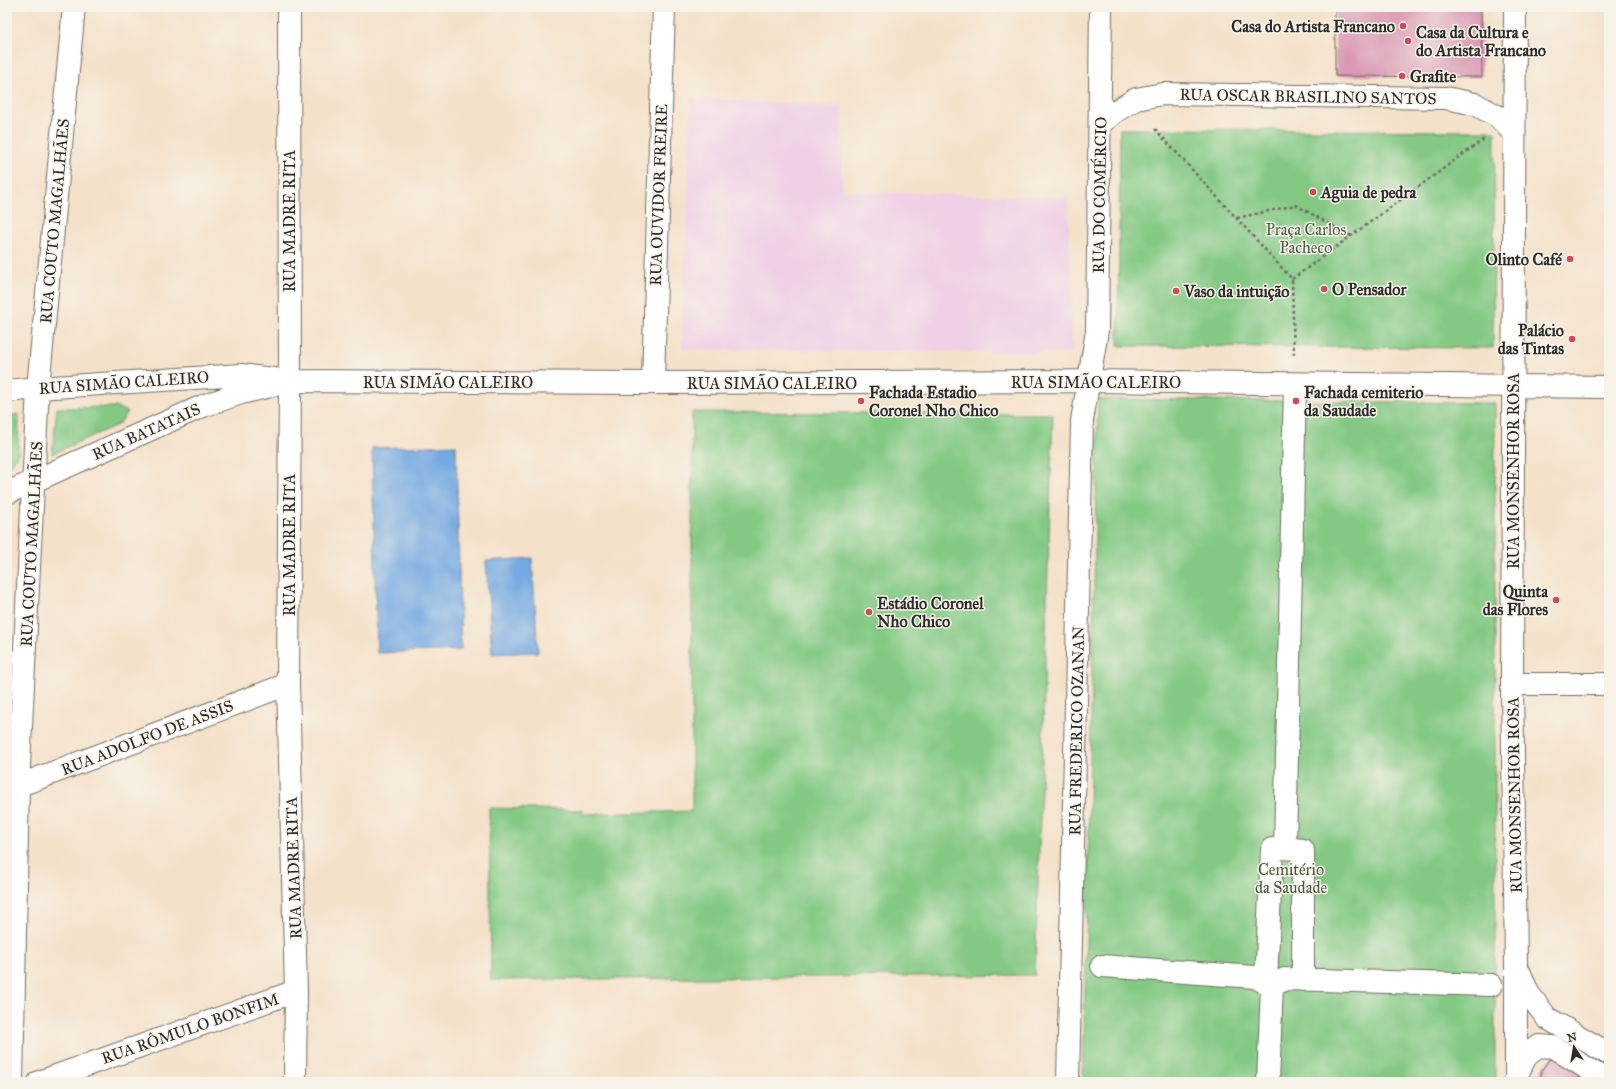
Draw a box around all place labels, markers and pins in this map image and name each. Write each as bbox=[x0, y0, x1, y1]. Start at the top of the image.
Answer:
place label: Casa do Artista Francano bbox=[1231, 17, 1395, 36]
marker: Casa do Artista Francano bbox=[1398, 21, 1408, 31]
place label: Casa da Cultura e do Artista Francano bbox=[1416, 23, 1546, 60]
marker: Casa da Cultura e do Artista Francano bbox=[1403, 36, 1413, 46]
place label: Grafite bbox=[1410, 67, 1456, 86]
marker: Grafite bbox=[1397, 71, 1407, 81]
place label: Aguia de pedra bbox=[1320, 183, 1417, 203]
marker: Aguia de pedra bbox=[1308, 187, 1318, 197]
place label: Olinto Café bbox=[1486, 250, 1562, 269]
marker: Olinto Café bbox=[1565, 254, 1575, 264]
place label: O Pensador bbox=[1332, 280, 1407, 299]
place label: Vaso da intuição bbox=[1183, 282, 1290, 302]
marker: O Pensador bbox=[1319, 284, 1329, 294]
marker: Vaso da intuição bbox=[1171, 286, 1181, 296]
place label: Palácio das Tintas bbox=[1498, 321, 1564, 358]
marker: Palácio das Tintas bbox=[1567, 334, 1577, 344]
place label: Fachada Estadio Coronel Nho Chico bbox=[869, 383, 998, 420]
place label: Fachada cemiterio da Saudade bbox=[1304, 383, 1423, 420]
marker: Fachada Estadio Coronel Nho Chico bbox=[856, 396, 866, 406]
marker: Fachada cemiterio da Saudade bbox=[1291, 396, 1301, 406]
place label: Quinta das Flores bbox=[1483, 582, 1549, 619]
place label: Estádio Coronel Nho Chico bbox=[877, 594, 984, 631]
marker: Quinta das Flores bbox=[1551, 595, 1561, 605]
marker: Estádio Coronel Nho Chico bbox=[864, 607, 874, 617]

